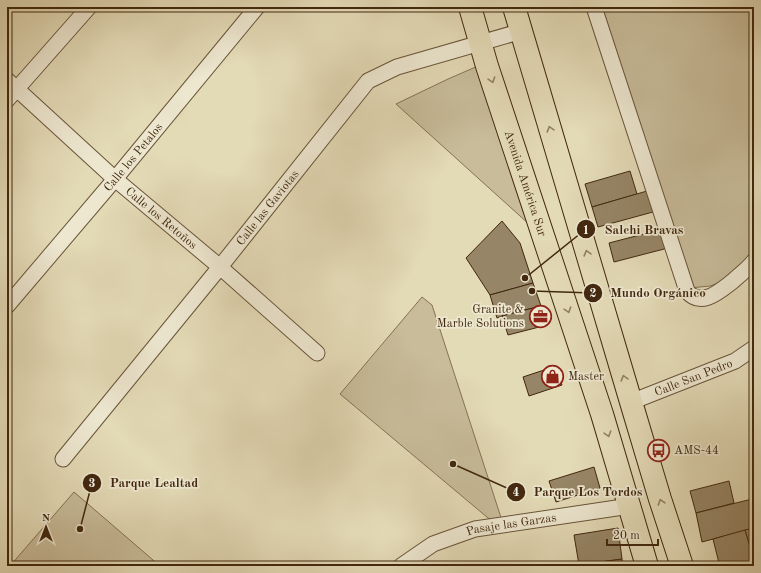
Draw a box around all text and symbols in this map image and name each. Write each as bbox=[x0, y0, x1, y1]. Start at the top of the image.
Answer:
one-way arrow bbox=[487, 77, 496, 84]
street label: Calle los Petalos bbox=[102, 121, 165, 194]
one-way arrow bbox=[546, 125, 555, 132]
street label: Avenida América Sur bbox=[502, 129, 548, 238]
street label: Calle las Gaviotas bbox=[235, 168, 302, 248]
street label: Calle los Retoños bbox=[123, 185, 199, 252]
callout: Salchi Bravas bbox=[576, 217, 691, 242]
text: Salchi Bravas bbox=[605, 224, 684, 237]
text: 1 bbox=[583, 225, 589, 237]
one-way arrow bbox=[583, 250, 592, 257]
callout: Mundo Orgánico bbox=[583, 280, 714, 305]
text: Mundo Orgánico bbox=[610, 287, 706, 300]
text: 2 bbox=[590, 288, 597, 300]
office icon: Granite & Marble Solutions bbox=[527, 303, 553, 329]
place label: Granite & Marble Solutions bbox=[437, 304, 524, 330]
one-way arrow bbox=[563, 306, 572, 313]
street label: Calle San Pedro bbox=[653, 358, 734, 399]
shop icon: Master bbox=[540, 363, 566, 389]
place label: Master bbox=[568, 371, 604, 383]
one-way arrow bbox=[620, 375, 629, 382]
one-way arrow bbox=[603, 430, 612, 437]
bus stop icon: AMS-44 bbox=[646, 437, 672, 463]
place label: AMS-44 bbox=[674, 445, 719, 457]
callout: Parque Lealtad bbox=[82, 470, 207, 495]
text: Parque Lealtad bbox=[110, 477, 198, 490]
text: 3 bbox=[89, 478, 96, 490]
callout: Parque Los Tordos bbox=[506, 479, 650, 504]
text: Parque Los Tordos bbox=[534, 486, 643, 499]
text: 4 bbox=[513, 487, 520, 499]
one-way arrow bbox=[657, 499, 666, 506]
north arrow bbox=[26, 507, 66, 547]
street label: Pasaje las Garzas bbox=[465, 512, 557, 539]
text: N bbox=[42, 513, 51, 524]
scale bar bbox=[607, 521, 658, 547]
text: 20 m bbox=[613, 530, 640, 542]

